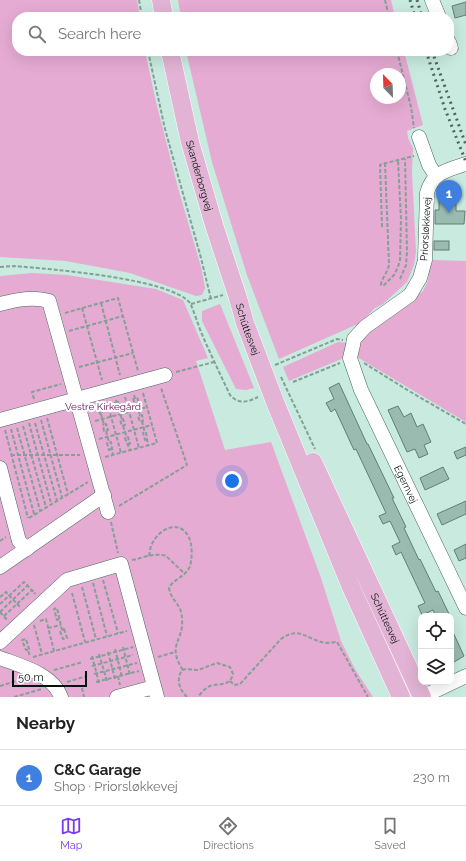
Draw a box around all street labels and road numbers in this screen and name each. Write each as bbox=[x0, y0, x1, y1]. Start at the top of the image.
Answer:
street label: Skanderborgvej bbox=[184, 139, 215, 212]
street label: Priorsløkkevej bbox=[418, 197, 433, 261]
street label: Schüttesvej bbox=[234, 302, 262, 357]
street label: Egernvej bbox=[392, 464, 420, 505]
street label: Schüttesvej bbox=[369, 591, 401, 645]

